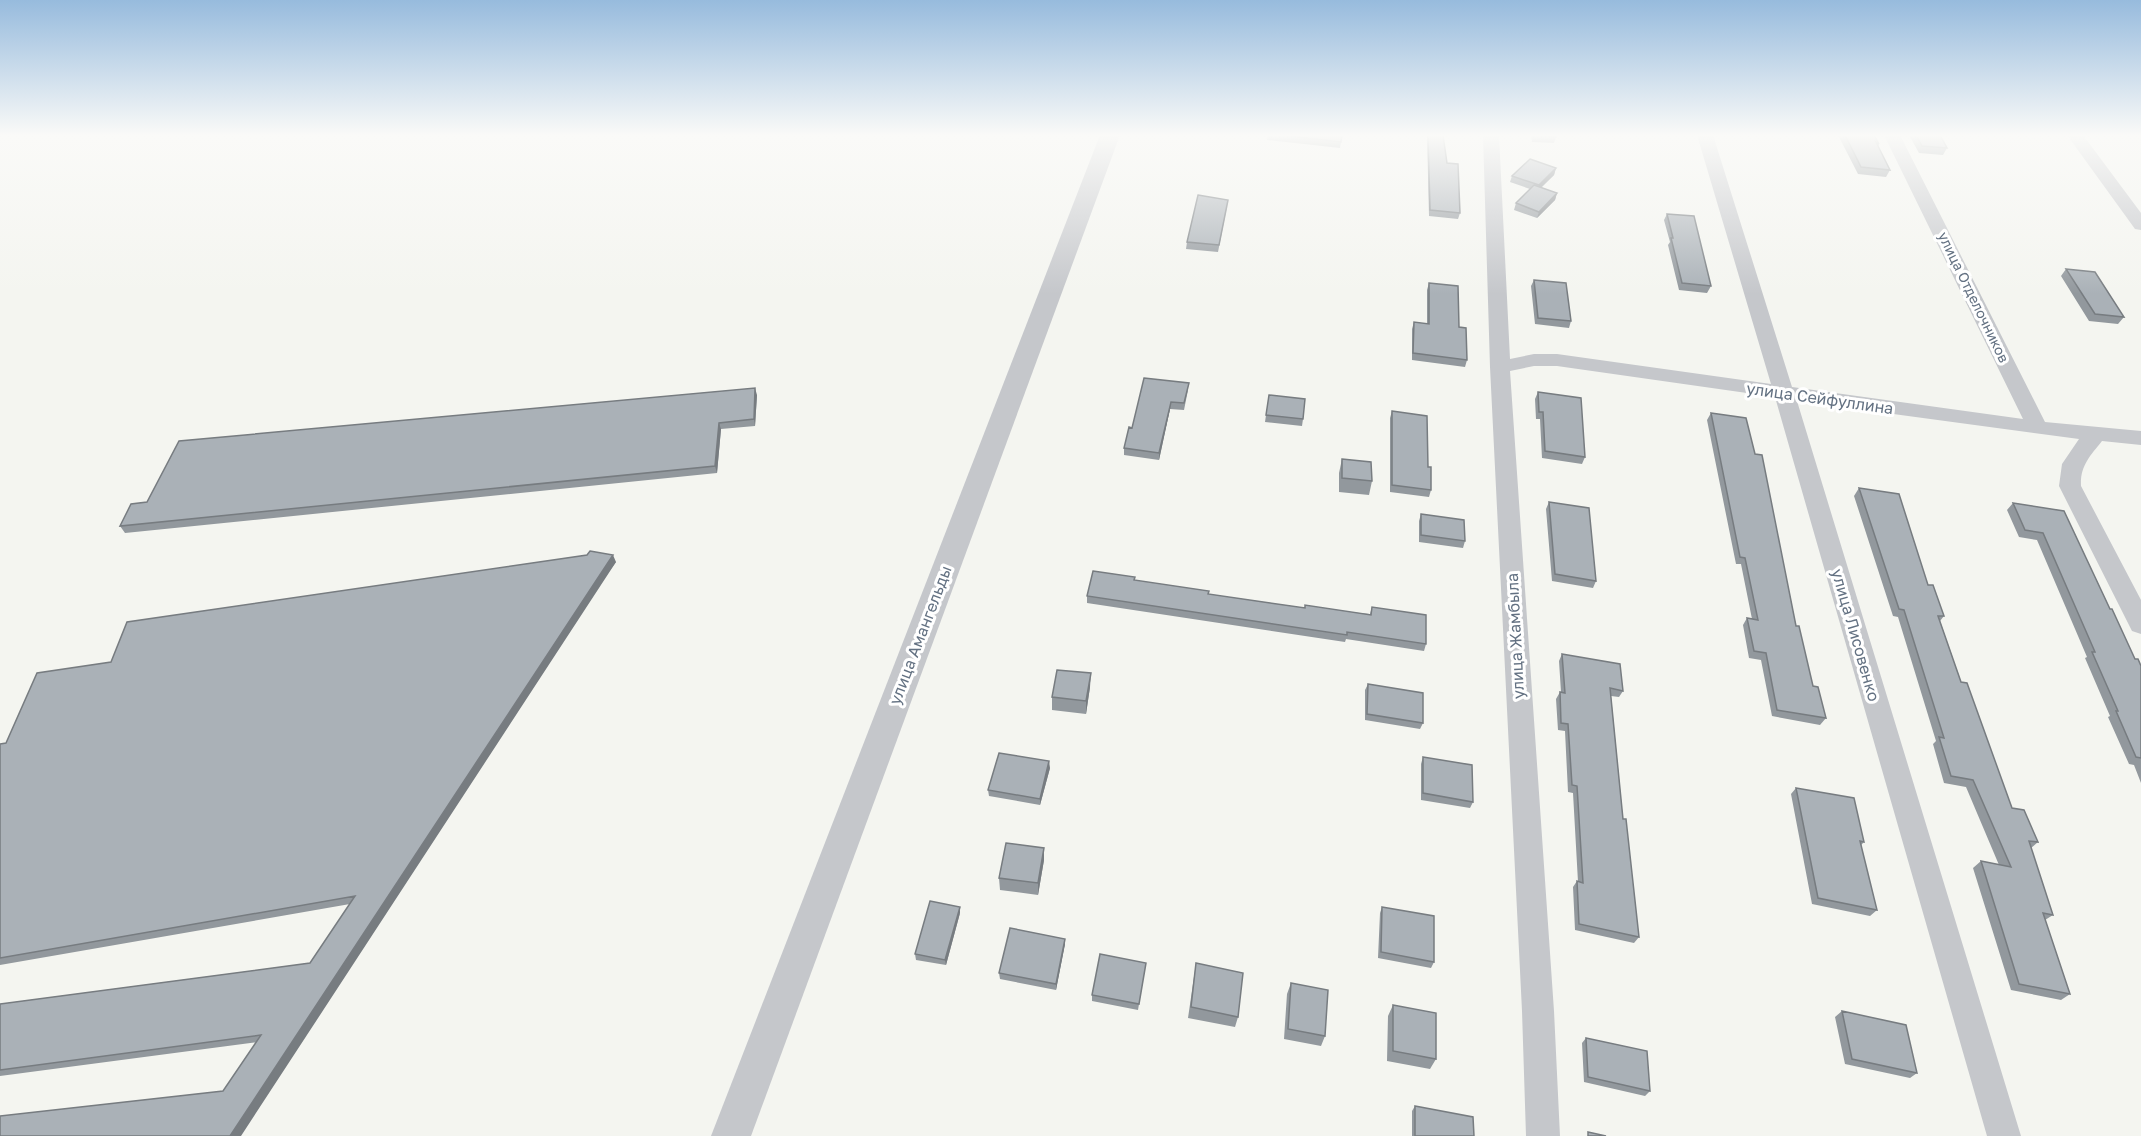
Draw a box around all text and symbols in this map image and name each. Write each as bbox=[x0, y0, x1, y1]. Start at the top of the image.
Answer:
street label: улица Отделочников bbox=[1935, 229, 2013, 365]
street label: улица Сейфуллина bbox=[1745, 378, 1895, 418]
street label: улица Амангельды bbox=[884, 563, 956, 707]
street label: улица Лисовенко bbox=[1828, 566, 1884, 704]
street label: улица Жамбыла bbox=[1502, 572, 1528, 700]

